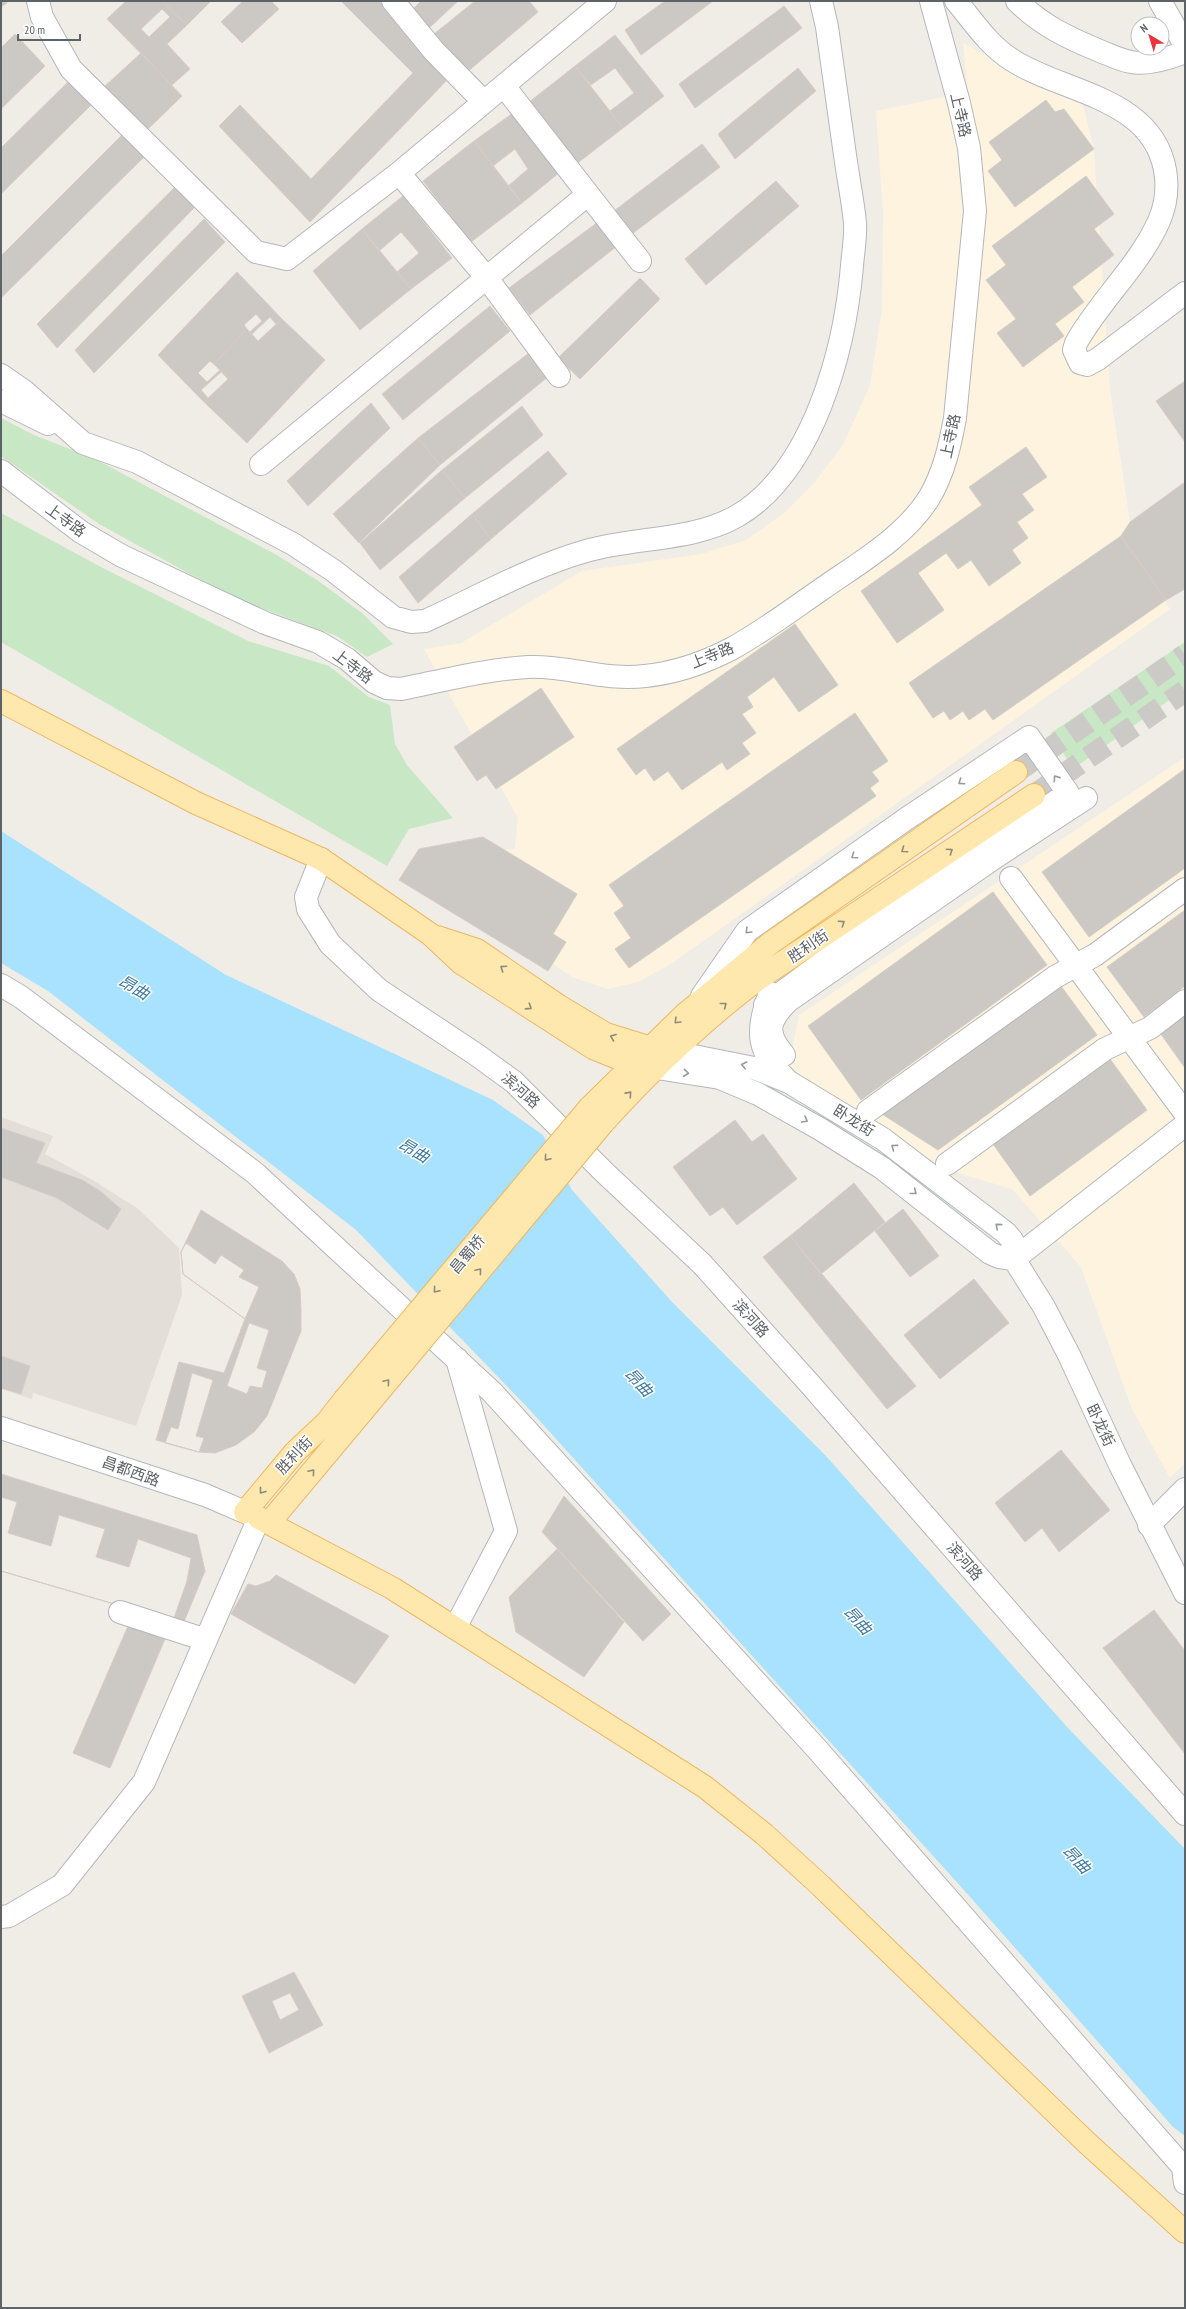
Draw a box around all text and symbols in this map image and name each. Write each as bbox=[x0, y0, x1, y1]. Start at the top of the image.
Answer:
scale bar bbox=[18, 16, 80, 42]
north arrow bbox=[1130, 16, 1170, 56]
text: N bbox=[1137, 21, 1151, 35]
text: 20 m bbox=[24, 22, 45, 37]
street label: 上寺路 bbox=[947, 91, 975, 139]
street label: 上寺路 bbox=[936, 412, 964, 460]
street label: 上寺路 bbox=[42, 499, 90, 541]
street label: 上寺路 bbox=[688, 638, 736, 672]
street label: 上寺路 bbox=[329, 645, 377, 687]
one-way arrow bbox=[1054, 775, 1061, 782]
one-way arrow bbox=[958, 778, 965, 785]
one-way arrow bbox=[901, 845, 908, 852]
one-way arrow bbox=[946, 848, 953, 856]
one-way arrow bbox=[851, 851, 858, 859]
one-way arrow bbox=[838, 921, 845, 928]
street label: 胜利街 bbox=[784, 926, 832, 966]
one-way arrow bbox=[746, 927, 753, 934]
one-way arrow bbox=[501, 966, 508, 973]
water label: 昂曲 bbox=[115, 970, 155, 1005]
one-way arrow bbox=[525, 1002, 532, 1010]
one-way arrow bbox=[719, 1003, 726, 1010]
one-way arrow bbox=[674, 1016, 682, 1024]
one-way arrow bbox=[610, 1033, 617, 1041]
one-way arrow bbox=[741, 1062, 747, 1070]
street label: 滨河路 bbox=[498, 1068, 544, 1112]
one-way arrow bbox=[683, 1068, 689, 1077]
one-way arrow bbox=[624, 1092, 631, 1099]
street label: 卧龙街 bbox=[830, 1100, 878, 1140]
one-way arrow bbox=[801, 1116, 808, 1123]
water label: 昂曲 bbox=[395, 1133, 435, 1168]
one-way arrow bbox=[892, 1145, 899, 1152]
one-way arrow bbox=[544, 1154, 551, 1161]
one-way arrow bbox=[909, 1187, 916, 1194]
one-way arrow bbox=[995, 1223, 1003, 1230]
street label: 昌蜀桥 bbox=[445, 1231, 489, 1277]
one-way arrow bbox=[475, 1268, 482, 1276]
one-way arrow bbox=[434, 1286, 441, 1293]
street label: 滨河路 bbox=[729, 1295, 773, 1341]
water label: 昂曲 bbox=[621, 1363, 659, 1402]
one-way arrow bbox=[383, 1379, 390, 1386]
street label: 卧龙街 bbox=[1083, 1401, 1119, 1449]
street label: 胜利街 bbox=[272, 1432, 316, 1478]
street label: 昌都西路 bbox=[100, 1452, 162, 1490]
one-way arrow bbox=[307, 1469, 314, 1476]
one-way arrow bbox=[259, 1487, 266, 1494]
street label: 滨河路 bbox=[943, 1538, 987, 1584]
water label: 昂曲 bbox=[840, 1601, 878, 1640]
water label: 昂曲 bbox=[1059, 1840, 1097, 1879]

